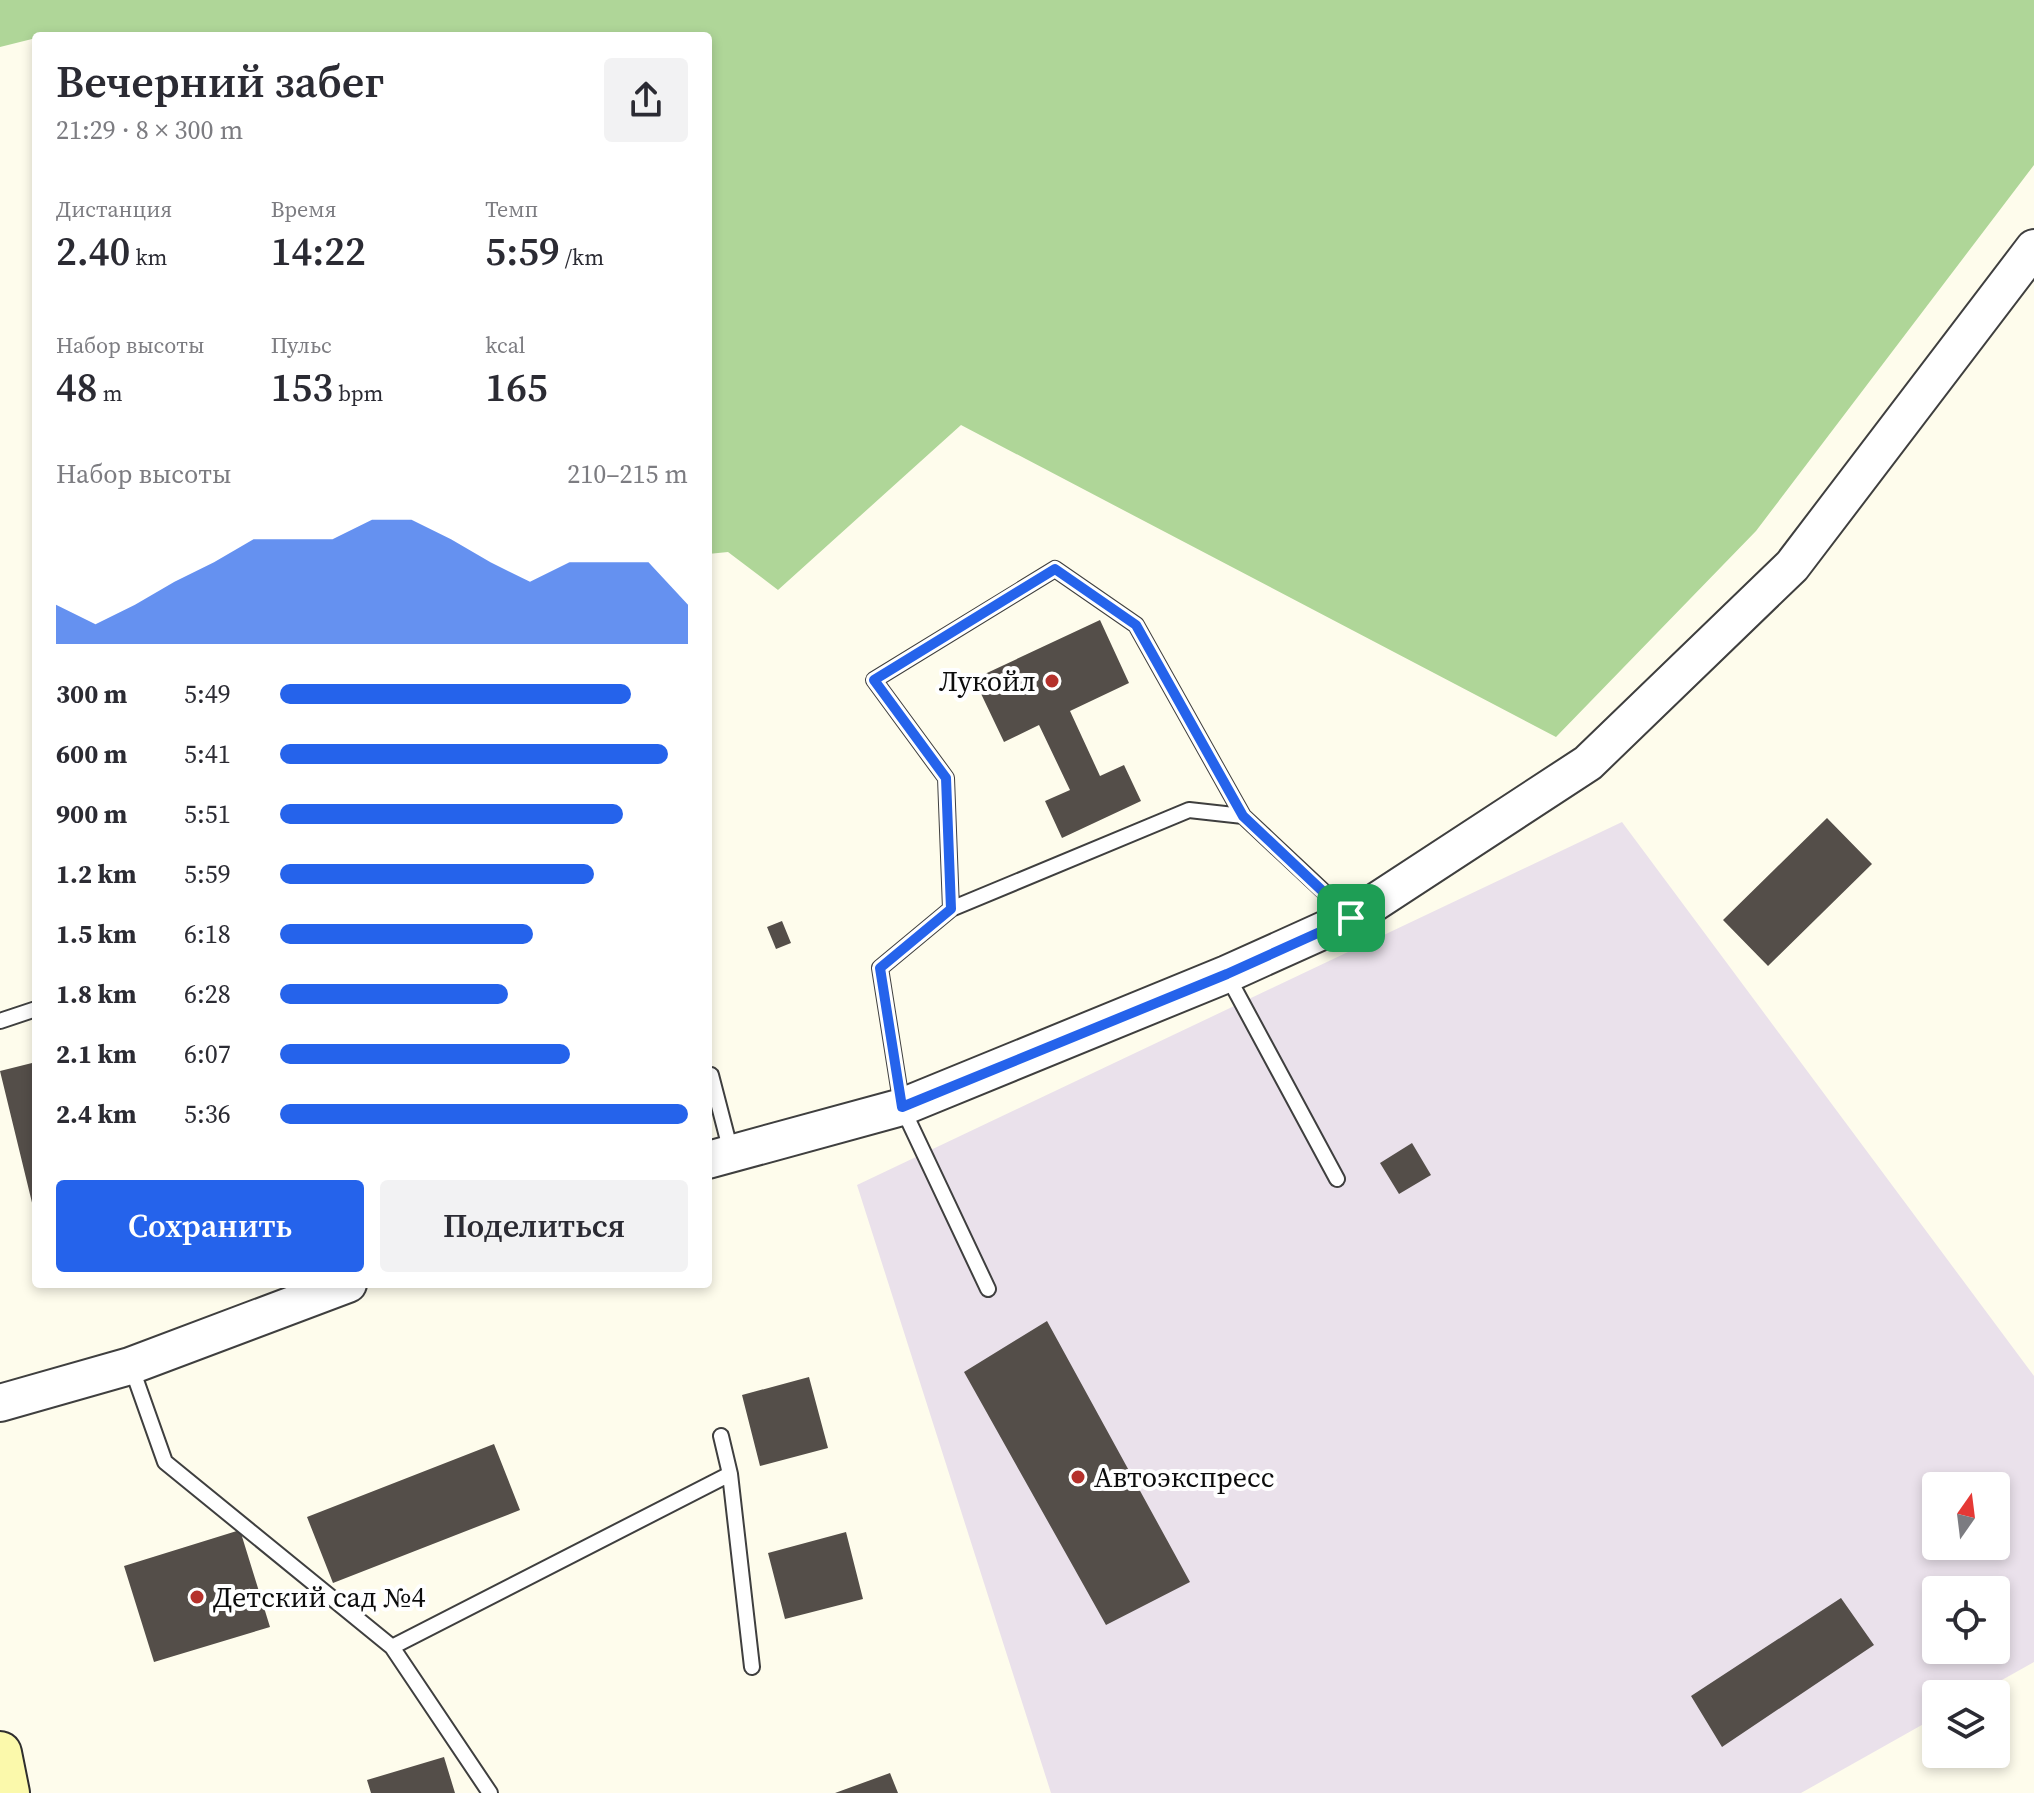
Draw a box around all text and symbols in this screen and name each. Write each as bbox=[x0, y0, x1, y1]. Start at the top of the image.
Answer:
text: Вечерний забег bbox=[56, 51, 384, 112]
button: share bbox=[604, 58, 688, 142]
text: 21:29 · 8 × 300 m bbox=[56, 112, 243, 148]
text: Дистанция bbox=[56, 194, 172, 224]
text: Время bbox=[271, 194, 336, 224]
text: Темп bbox=[485, 194, 538, 224]
text: 2.40 bbox=[56, 224, 130, 278]
text: 14:22 bbox=[271, 224, 366, 278]
text: 5:59 bbox=[485, 224, 560, 278]
text: km bbox=[130, 242, 167, 272]
text: /km bbox=[560, 242, 604, 272]
text: Набор высоты bbox=[56, 330, 204, 360]
text: Пульс bbox=[271, 330, 332, 360]
text: kcal bbox=[485, 330, 525, 360]
text: 48 bbox=[56, 360, 98, 414]
text: 153 bbox=[271, 360, 333, 414]
text: 165 bbox=[485, 360, 548, 414]
text: m bbox=[98, 378, 123, 408]
text: bpm bbox=[333, 378, 383, 408]
text: Набор высоты bbox=[56, 456, 231, 492]
text: 210–215 m bbox=[567, 456, 688, 492]
place label: Лукойл bbox=[939, 662, 1036, 700]
marker: Лукойл bbox=[1043, 672, 1061, 690]
text: 300 m bbox=[56, 676, 127, 712]
text: 5:49 bbox=[184, 676, 231, 712]
text: 600 m bbox=[56, 736, 127, 772]
text: 5:41 bbox=[184, 736, 231, 772]
text: 900 m bbox=[56, 796, 127, 832]
text: 5:51 bbox=[184, 796, 231, 832]
text: 1.2 km bbox=[56, 856, 137, 892]
text: 5:59 bbox=[184, 856, 231, 892]
pin bbox=[1317, 884, 1385, 952]
icon: arrive bbox=[1329, 896, 1373, 940]
text: 1.5 km bbox=[56, 916, 137, 952]
text: 6:18 bbox=[184, 916, 231, 952]
text: 1.8 km bbox=[56, 976, 137, 1012]
text: 6:28 bbox=[184, 976, 231, 1012]
text: 2.1 km bbox=[56, 1036, 137, 1072]
text: 6:07 bbox=[184, 1036, 231, 1072]
text: 2.4 km bbox=[56, 1096, 137, 1132]
text: 5:36 bbox=[184, 1096, 231, 1132]
button: Сохранить bbox=[56, 1180, 364, 1272]
button: Поделиться bbox=[380, 1180, 688, 1272]
place label: Автоэкспресс bbox=[1094, 1458, 1274, 1496]
marker: Автоэкспресс bbox=[1069, 1468, 1087, 1486]
north arrow bbox=[1922, 1472, 2010, 1560]
map controls bbox=[1922, 1472, 2010, 1768]
button: locate bbox=[1922, 1576, 2010, 1664]
place label: Детский сад №4 bbox=[213, 1578, 426, 1616]
marker: Детский сад №4 bbox=[188, 1588, 206, 1606]
button: layers bbox=[1922, 1680, 2010, 1768]

